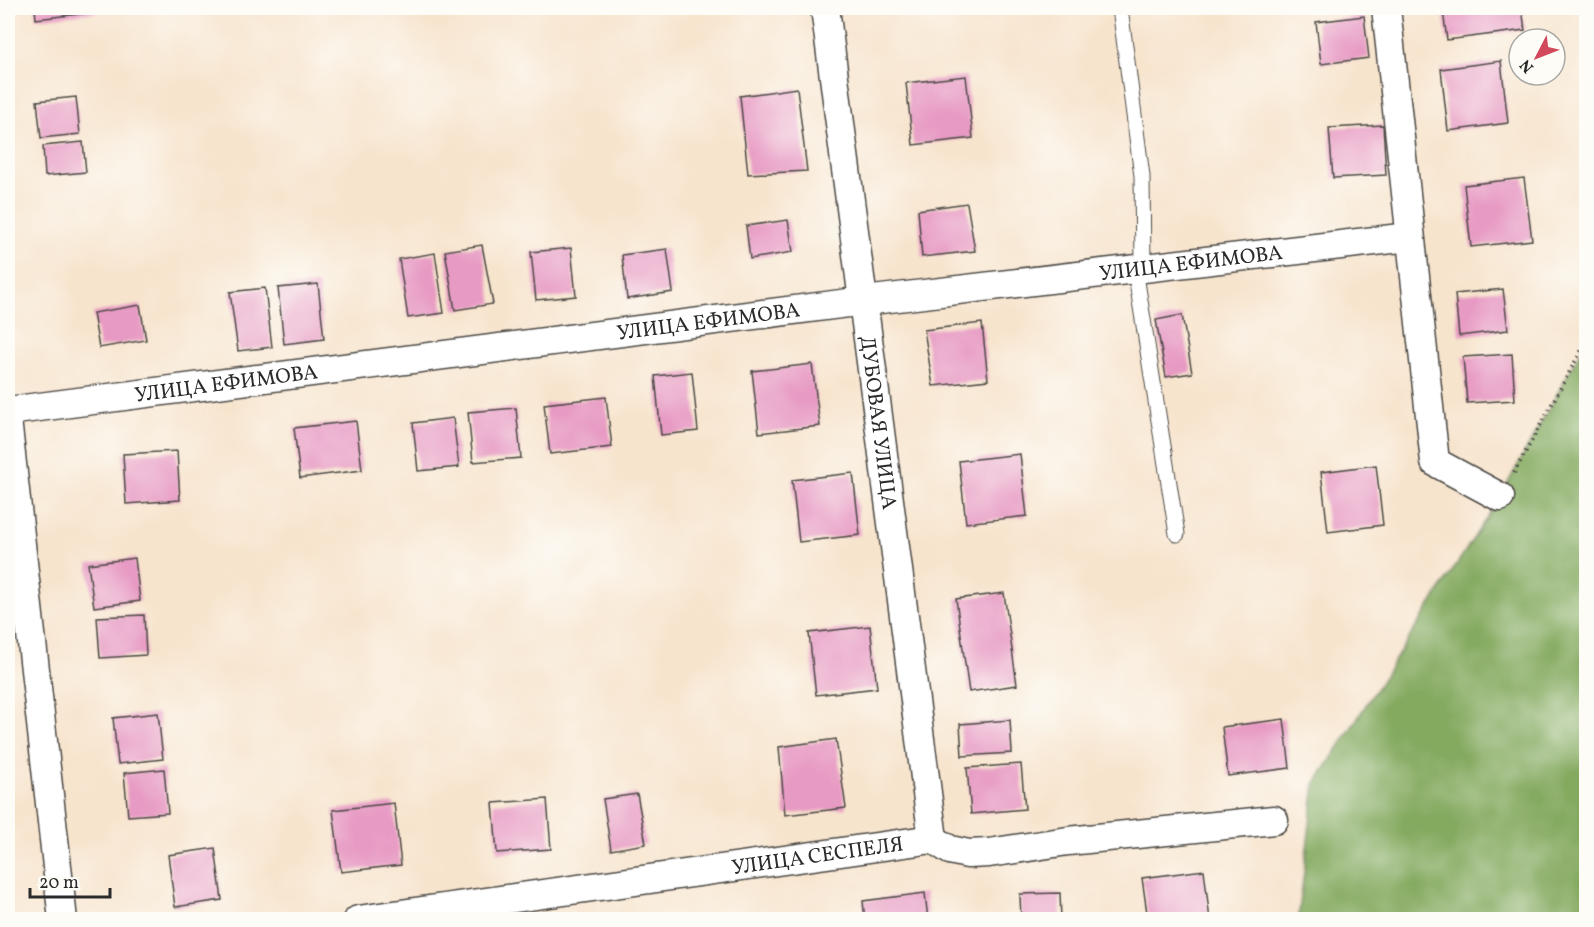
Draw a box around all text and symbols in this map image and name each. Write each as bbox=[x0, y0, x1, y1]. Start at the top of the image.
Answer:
north arrow bbox=[1507, 27, 1567, 87]
text: N bbox=[1515, 54, 1539, 77]
street label: УЛИЦА ЕФИМОВА bbox=[1098, 239, 1284, 289]
street label: УЛИЦА ЕФИМОВА bbox=[615, 296, 802, 349]
street label: ДУБОВАЯ УЛИЦА bbox=[852, 334, 903, 511]
street label: УЛИЦА ЕФИМОВА bbox=[133, 358, 320, 411]
street label: УЛИЦА СЕСПЕЛЯ bbox=[730, 830, 905, 883]
scale bar bbox=[30, 861, 110, 899]
text: 20 m bbox=[39, 871, 79, 896]

